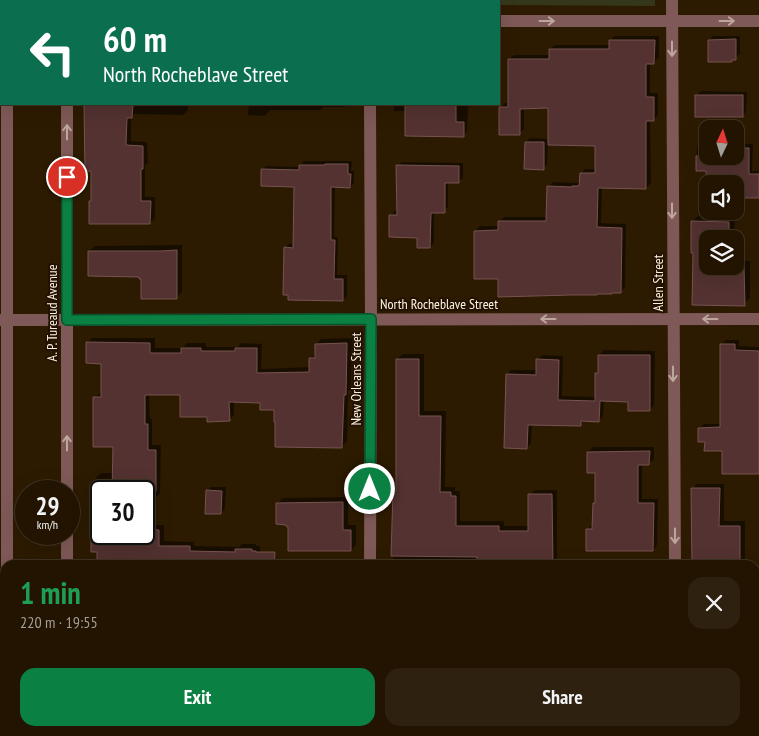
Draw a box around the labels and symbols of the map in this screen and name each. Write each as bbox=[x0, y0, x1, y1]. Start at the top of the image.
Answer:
one-way arrow bbox=[539, 16, 555, 26]
one-way arrow bbox=[719, 16, 735, 26]
one-way arrow bbox=[667, 40, 677, 56]
north arrow bbox=[699, 120, 744, 165]
one-way arrow bbox=[62, 124, 72, 140]
pin bbox=[46, 156, 88, 198]
one-way arrow bbox=[668, 203, 677, 219]
street label: Allen Street bbox=[649, 254, 667, 312]
street label: A. P. Tureaud Avenue bbox=[43, 264, 61, 361]
street label: North Rocheblave Street bbox=[380, 295, 498, 313]
one-way arrow bbox=[540, 314, 556, 324]
one-way arrow bbox=[703, 314, 719, 324]
street label: New Orleans Street bbox=[347, 332, 365, 426]
one-way arrow bbox=[668, 365, 678, 381]
one-way arrow bbox=[62, 435, 72, 451]
position arrow bbox=[343, 462, 395, 514]
speed limit sign: 30 bbox=[90, 480, 155, 545]
one-way arrow bbox=[670, 528, 680, 544]

